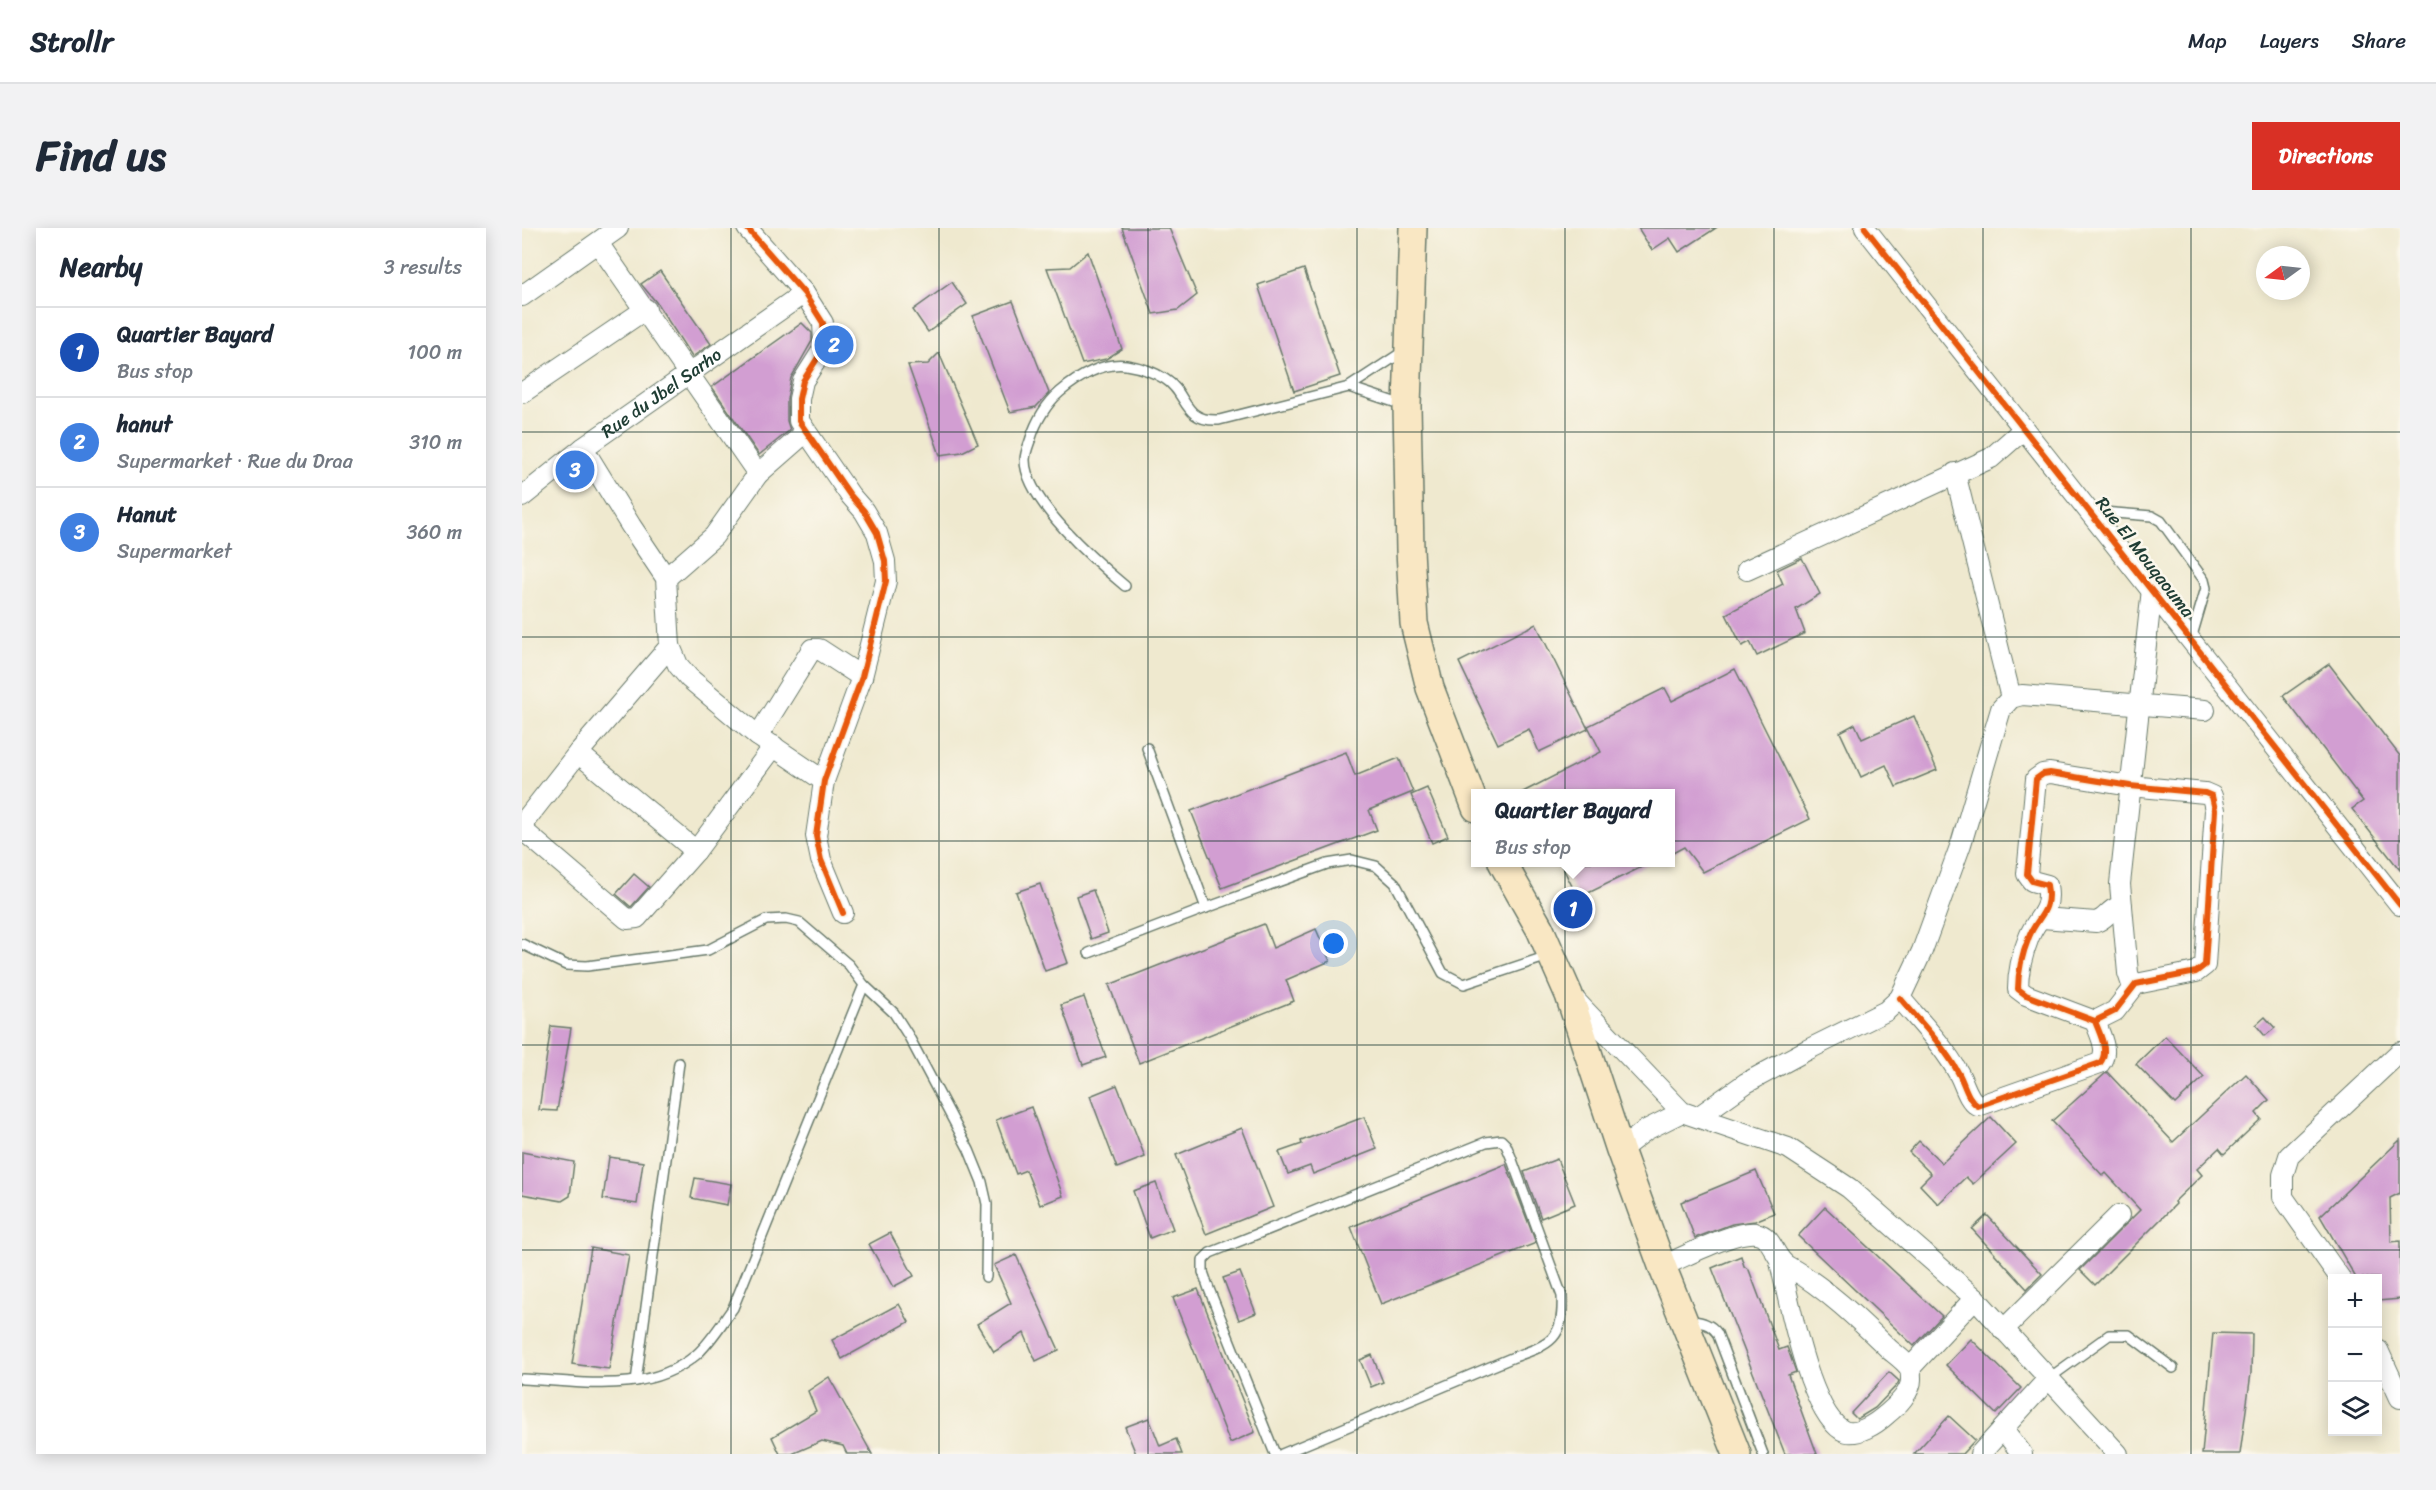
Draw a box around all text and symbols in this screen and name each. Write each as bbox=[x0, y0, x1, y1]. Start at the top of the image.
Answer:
text: Strollr bbox=[30, 17, 113, 66]
text: Map bbox=[2188, 22, 2227, 60]
text: Layers bbox=[2260, 22, 2319, 60]
text: Share bbox=[2352, 22, 2406, 60]
text: Find us bbox=[36, 119, 166, 193]
button: Directions bbox=[2252, 122, 2400, 190]
text: Nearby bbox=[60, 244, 142, 290]
north arrow bbox=[2256, 246, 2310, 300]
text: 3 results bbox=[384, 250, 462, 285]
text: Quartier Bayard bbox=[117, 315, 273, 354]
pin: 2 bbox=[814, 322, 854, 368]
text: 1 bbox=[75, 335, 84, 370]
text: 100 m bbox=[408, 335, 462, 370]
street label: Rue du Jbel Sarho bbox=[594, 339, 729, 447]
text: Bus stop bbox=[117, 354, 193, 389]
text: hanut bbox=[117, 405, 172, 444]
text: 2 bbox=[74, 425, 85, 460]
text: 310 m bbox=[409, 425, 462, 460]
text: Supermarket · Rue du Draa bbox=[117, 444, 353, 479]
pin: 3 bbox=[556, 448, 594, 492]
street label: Rue El Mouqaouma bbox=[2087, 489, 2203, 625]
text: Hanut bbox=[117, 495, 177, 534]
text: 3 bbox=[74, 515, 85, 550]
text: 360 m bbox=[406, 515, 462, 550]
text: Supermarket bbox=[117, 534, 232, 569]
popup bbox=[1471, 789, 1675, 867]
text: Quartier Bayard bbox=[1495, 791, 1651, 830]
text: Bus stop bbox=[1495, 830, 1571, 865]
pin: 1 bbox=[1554, 886, 1592, 932]
your location bbox=[1319, 929, 1348, 958]
map controls bbox=[2328, 1274, 2382, 1436]
button: + bbox=[2328, 1274, 2382, 1328]
button: − bbox=[2328, 1328, 2382, 1382]
button: layers bbox=[2328, 1382, 2382, 1436]

